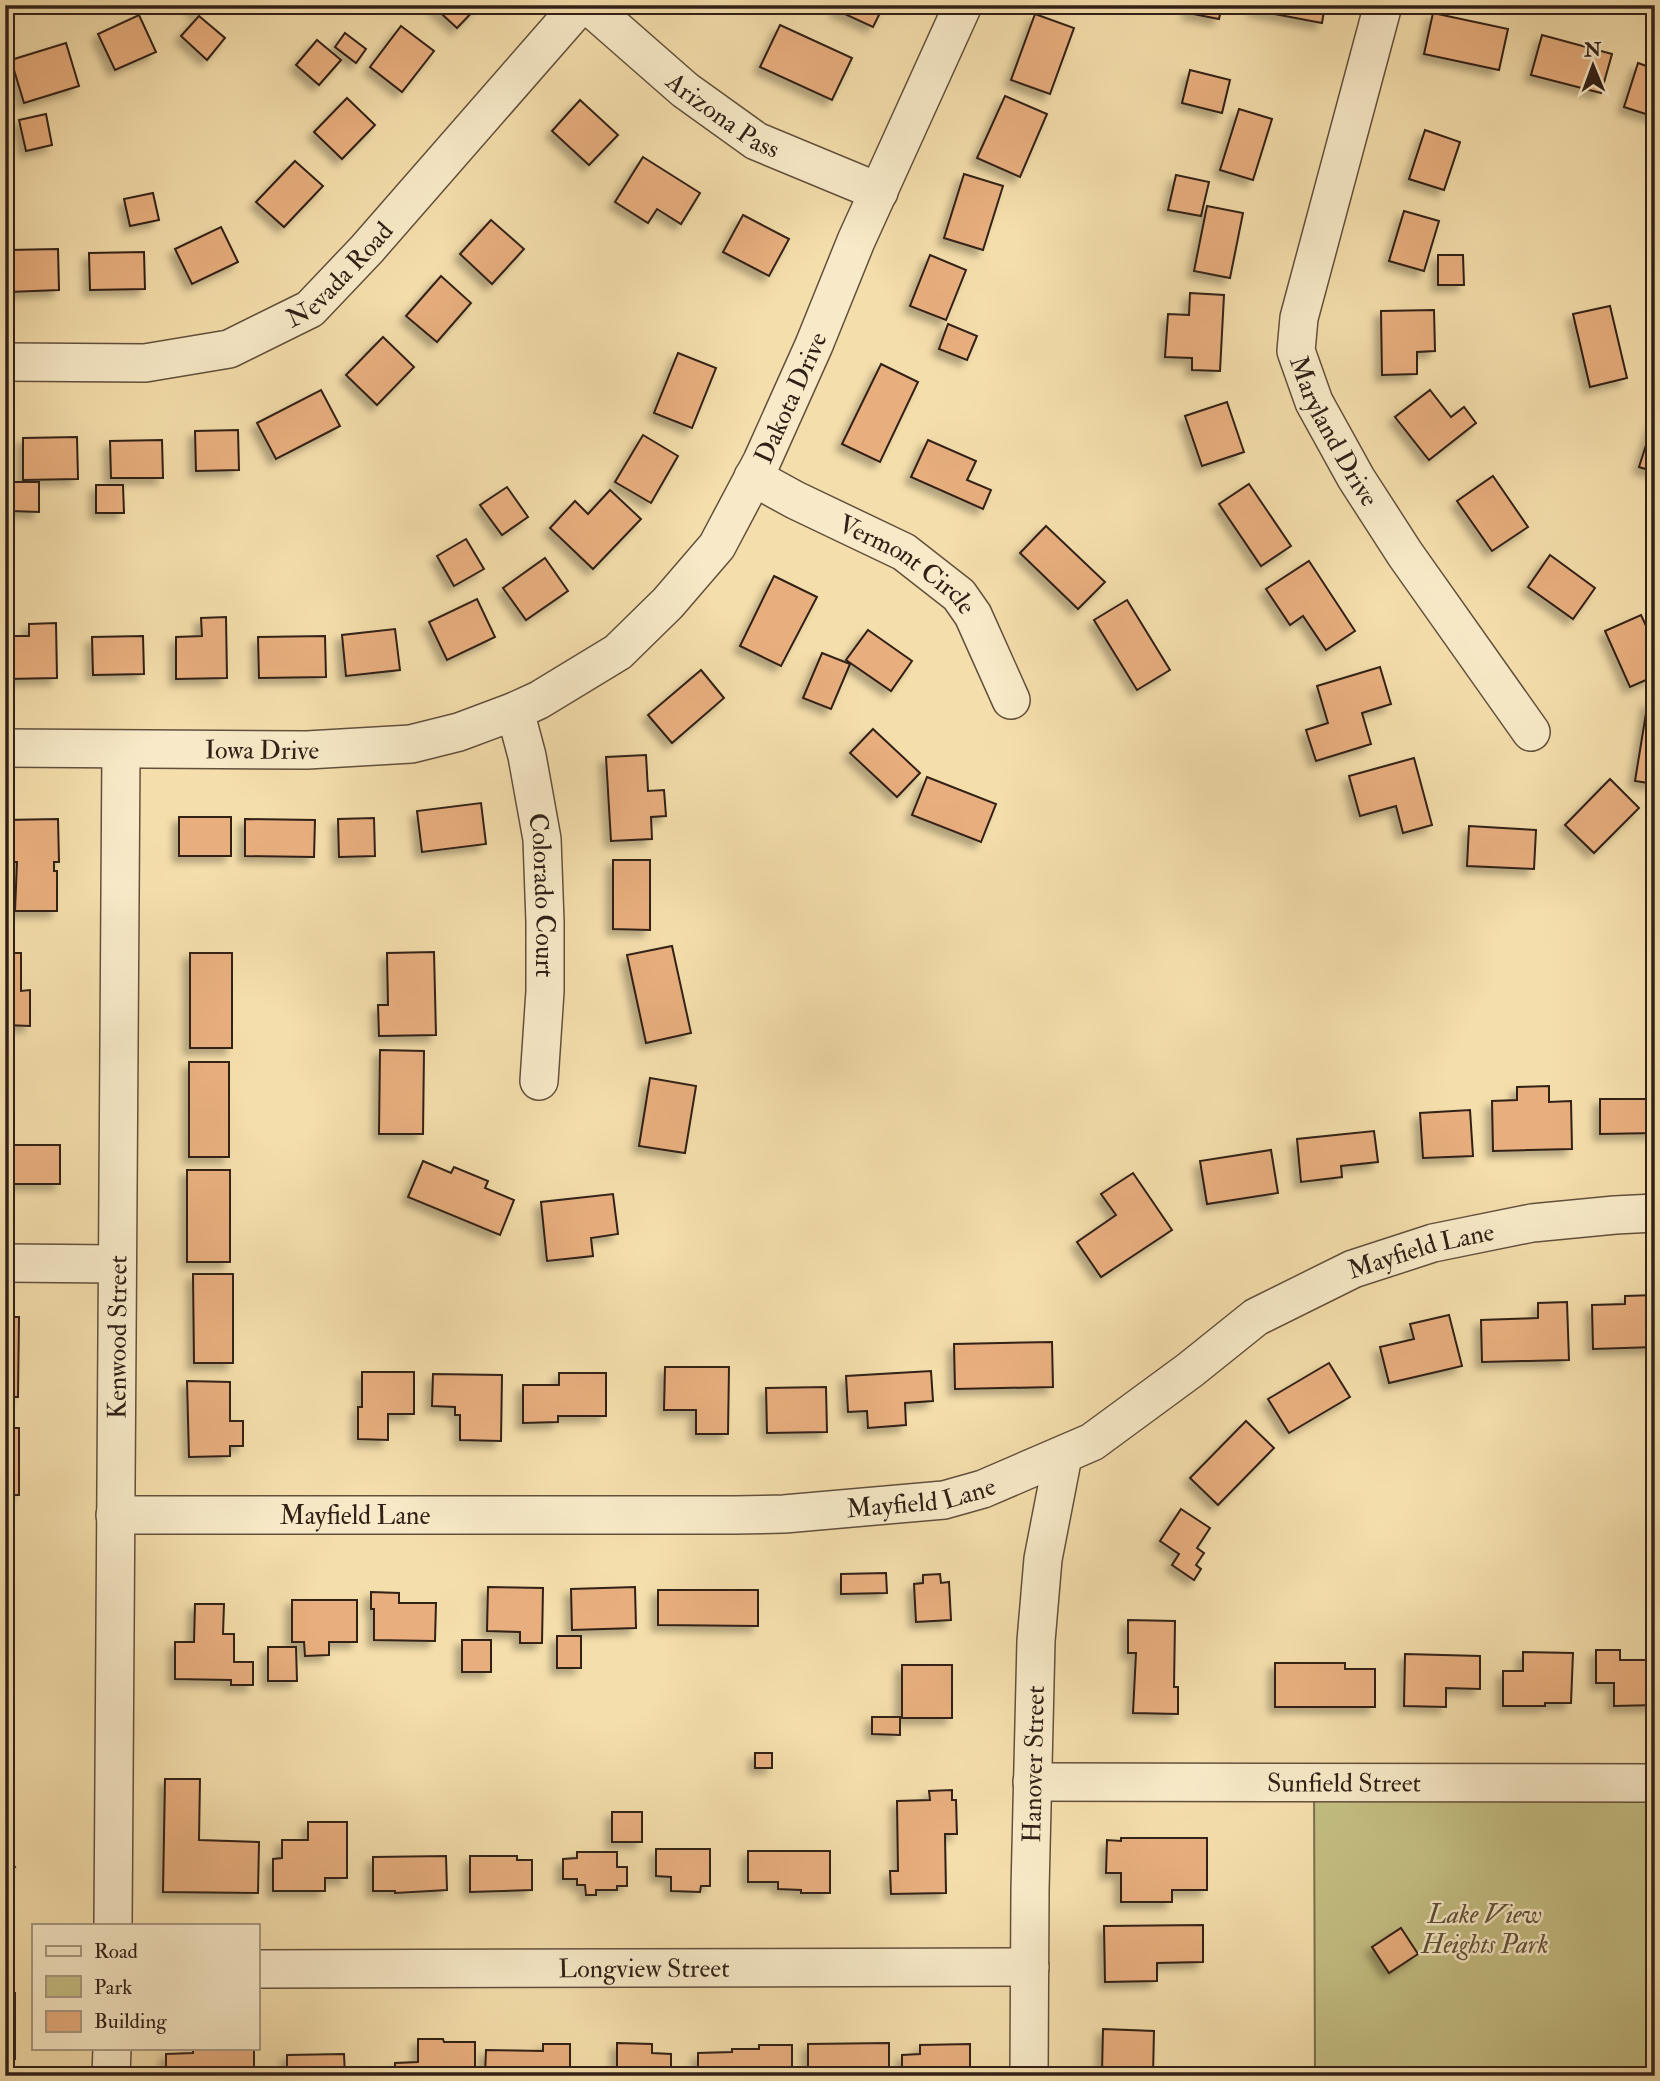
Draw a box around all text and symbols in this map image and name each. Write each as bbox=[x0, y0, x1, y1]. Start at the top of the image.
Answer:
north arrow bbox=[1558, 32, 1628, 102]
text: N bbox=[1583, 38, 1602, 62]
street label: Arizona Pass bbox=[658, 65, 784, 166]
street label: Nevada Road bbox=[281, 216, 400, 335]
street label: Dakota Drive bbox=[748, 328, 834, 469]
street label: Maryland Drive bbox=[1282, 352, 1385, 513]
street label: Vermont Circle bbox=[833, 508, 983, 621]
street label: Iowa Drive bbox=[205, 734, 320, 767]
street label: Colorado Court bbox=[521, 810, 560, 977]
street label: Mayfield Lane bbox=[1344, 1216, 1497, 1287]
street label: Kenwood Street bbox=[101, 1255, 135, 1419]
street label: Mayfield Lane bbox=[845, 1470, 1001, 1525]
street label: Mayfield Lane bbox=[280, 1500, 431, 1532]
street label: Hanover Street bbox=[1016, 1685, 1052, 1843]
street label: Sunfield Street bbox=[1267, 1767, 1421, 1800]
park label: Lake View Heights Park bbox=[1421, 1899, 1548, 1961]
legend bbox=[32, 1924, 259, 2050]
text: Road bbox=[94, 1938, 139, 1965]
street label: Longview Street bbox=[558, 1953, 730, 1985]
text: Park bbox=[94, 1974, 132, 2001]
text: Building bbox=[94, 2008, 167, 2035]

